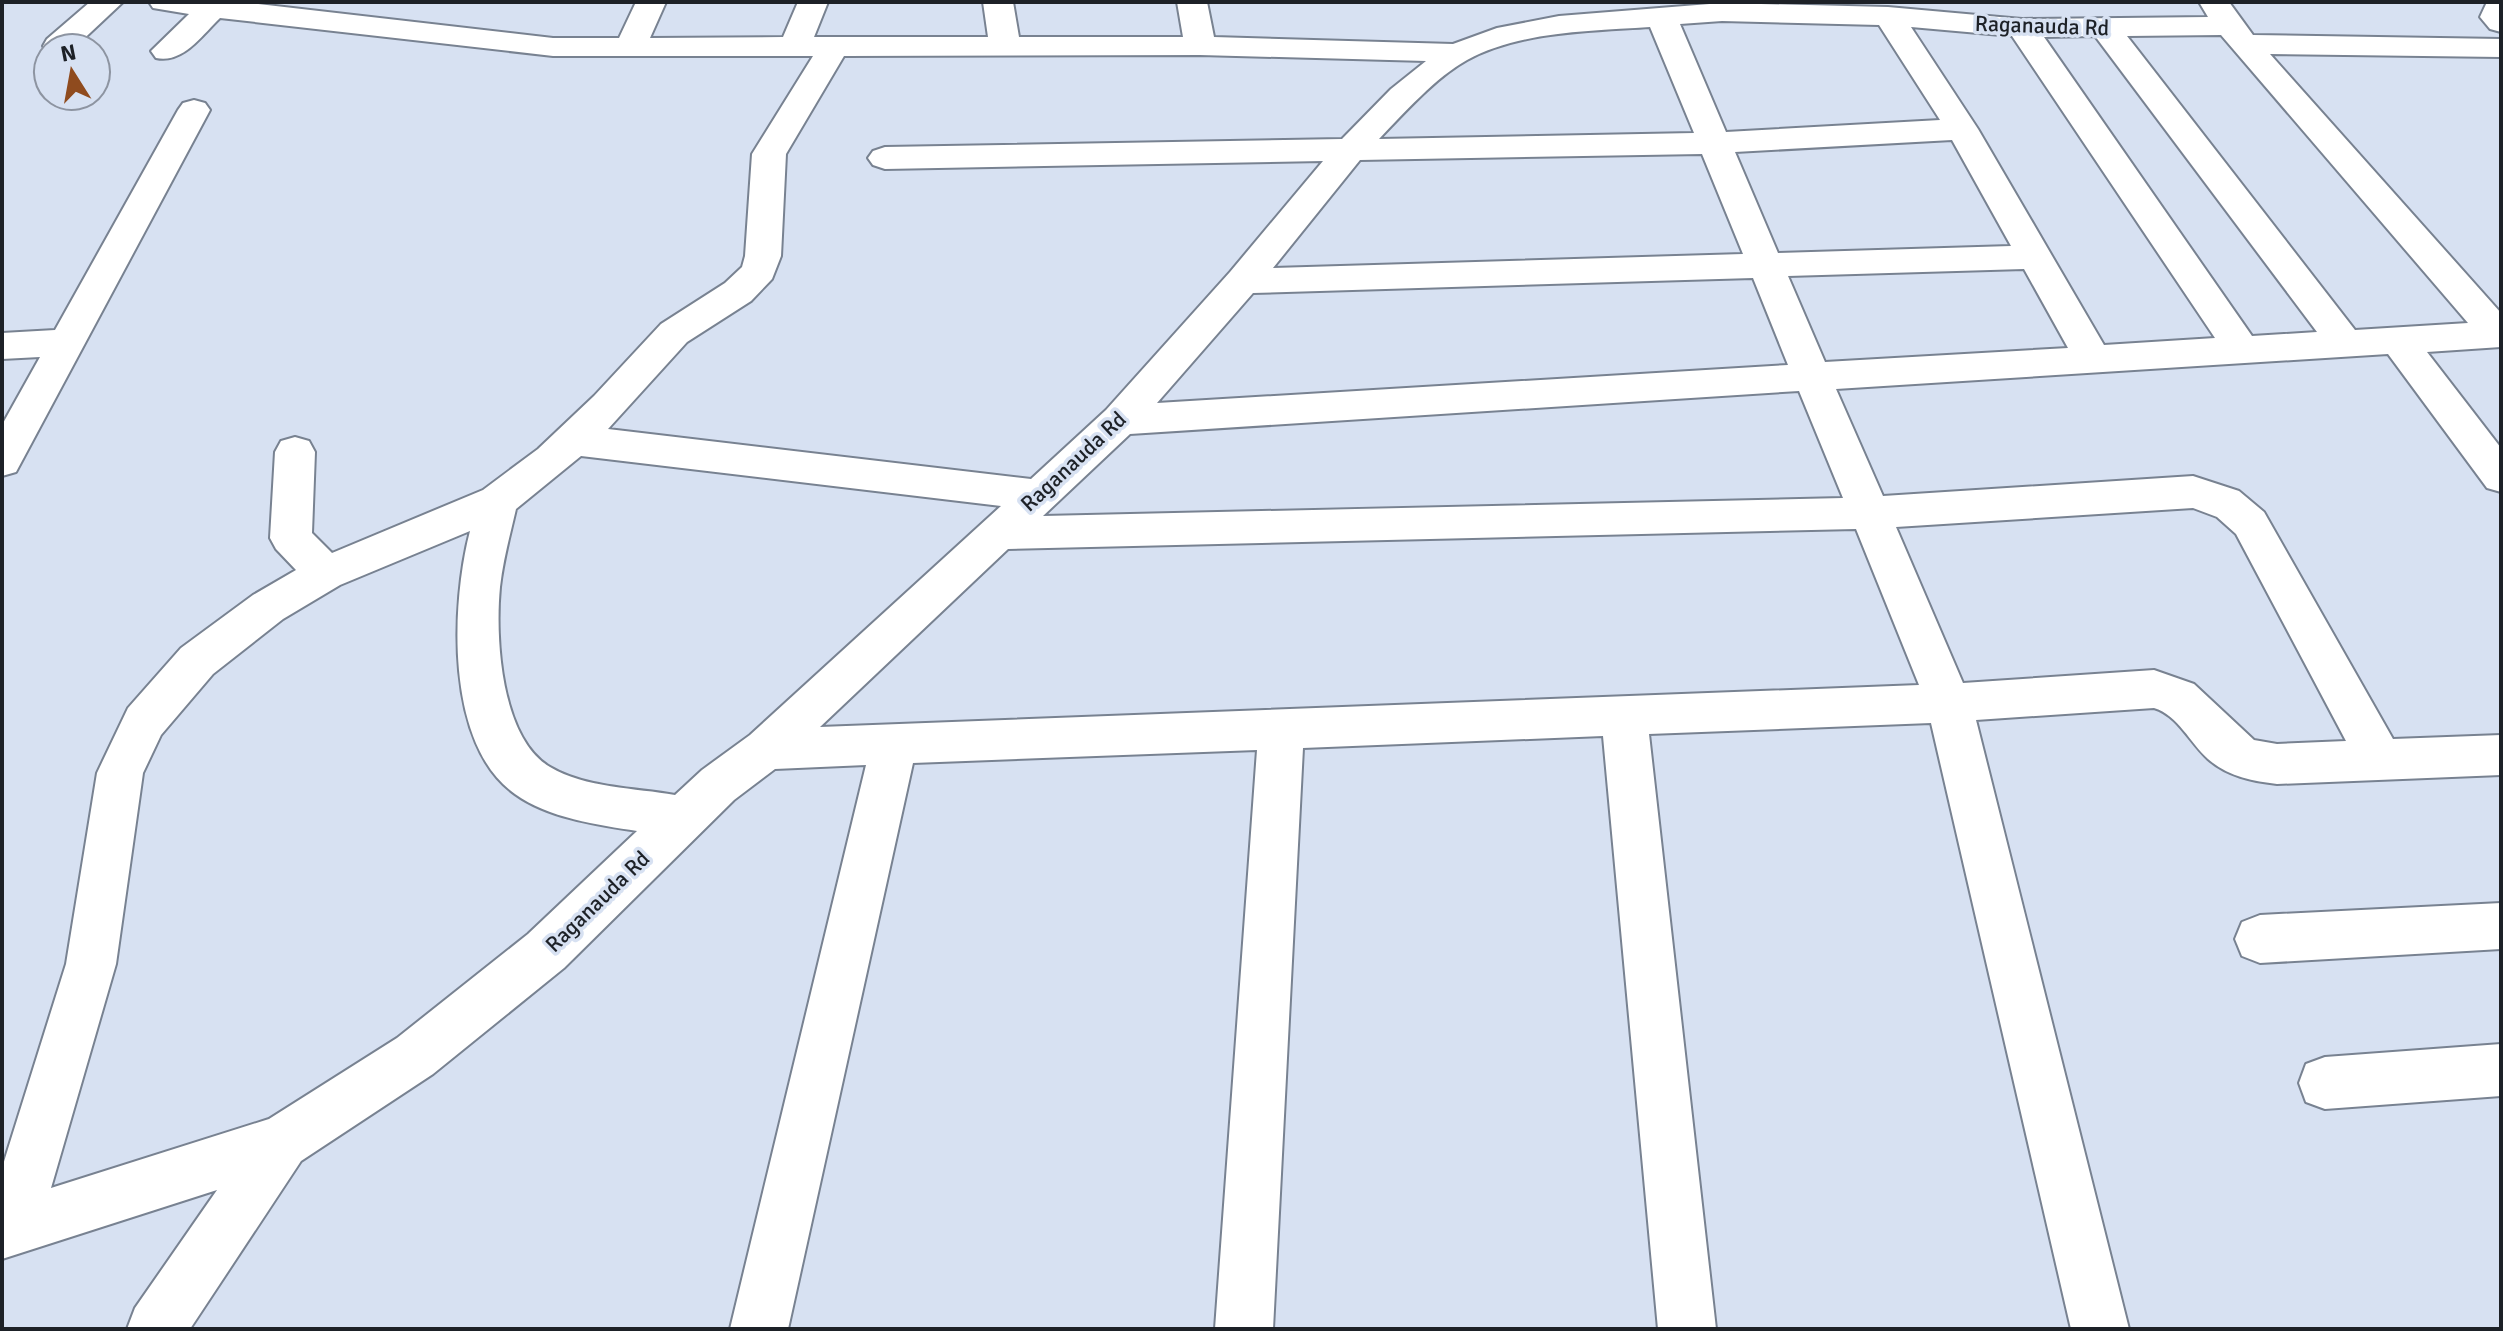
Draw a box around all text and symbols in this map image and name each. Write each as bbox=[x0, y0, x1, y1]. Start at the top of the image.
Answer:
street label: Raganauda Rd bbox=[1974, 10, 2110, 41]
north arrow bbox=[32, 32, 112, 112]
text: N bbox=[58, 38, 78, 68]
street label: Raganauda Rd bbox=[1015, 406, 1132, 517]
street label: Raganauda Rd bbox=[540, 845, 655, 958]

